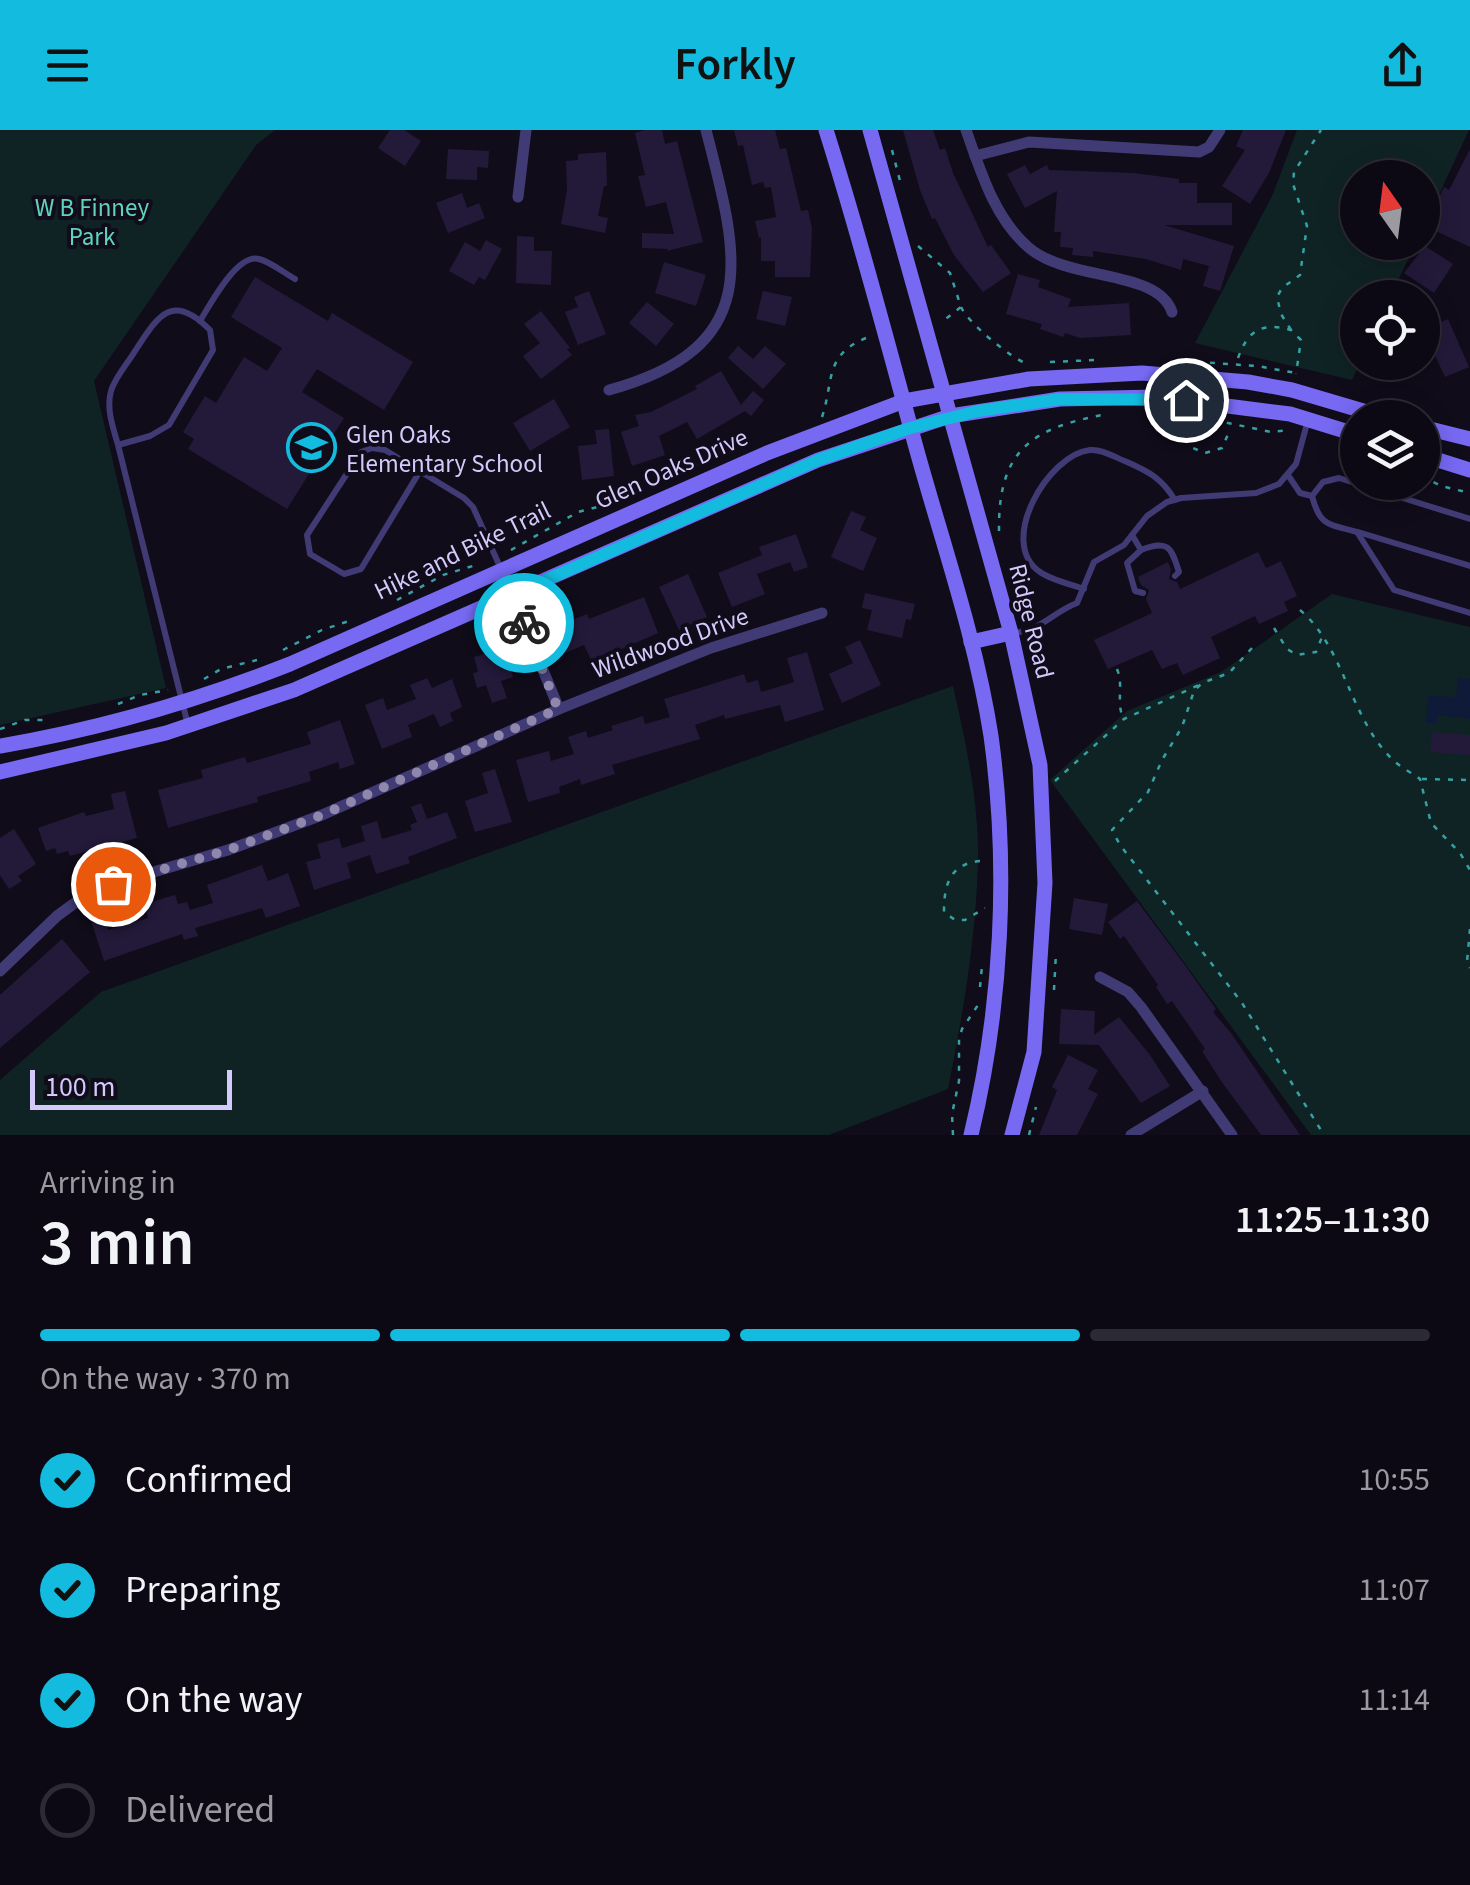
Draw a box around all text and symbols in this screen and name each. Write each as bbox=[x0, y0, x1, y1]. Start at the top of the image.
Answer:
text: Forkly bbox=[674, 33, 796, 97]
icon: menu bbox=[40, 38, 95, 93]
icon: share bbox=[1375, 38, 1430, 93]
north arrow bbox=[1340, 160, 1440, 260]
map controls bbox=[1340, 160, 1440, 500]
park label: W B Finney Park bbox=[35, 190, 150, 255]
button: locate bbox=[1340, 280, 1440, 380]
pin bbox=[1144, 358, 1229, 443]
icon: home bbox=[1159, 373, 1214, 428]
button: layers bbox=[1340, 400, 1440, 500]
place label: Glen Oaks Elementary School bbox=[346, 417, 543, 482]
street label: Glen Oaks Drive bbox=[589, 419, 754, 519]
school or university icon: Glen Oaks Elementary School bbox=[285, 422, 337, 474]
street label: Hike and Bike Trail bbox=[368, 493, 557, 609]
street label: Ridge Road bbox=[999, 560, 1063, 683]
courier bbox=[474, 573, 574, 673]
icon: bike bbox=[497, 596, 552, 651]
street label: Wildwood Drive bbox=[587, 598, 754, 688]
pin bbox=[71, 842, 156, 927]
icon: bag bbox=[86, 857, 141, 912]
scale bar bbox=[30, 1065, 232, 1110]
text: 100 m bbox=[45, 1067, 116, 1107]
text: Arriving in bbox=[40, 1160, 176, 1206]
text: 11:25–11:30 bbox=[1235, 1193, 1430, 1247]
text: 3 min bbox=[40, 1197, 195, 1290]
text: On the way · 370 m bbox=[40, 1356, 291, 1402]
icon: check bbox=[40, 1453, 95, 1508]
text: Confirmed bbox=[125, 1453, 293, 1507]
text: 10:55 bbox=[1358, 1457, 1430, 1503]
icon: check bbox=[40, 1563, 95, 1618]
text: Preparing bbox=[125, 1563, 280, 1617]
text: 11:07 bbox=[1358, 1567, 1430, 1613]
icon: check bbox=[40, 1673, 95, 1728]
text: On the way bbox=[125, 1673, 302, 1727]
text: 11:14 bbox=[1358, 1677, 1430, 1723]
text: Delivered bbox=[125, 1783, 275, 1837]

